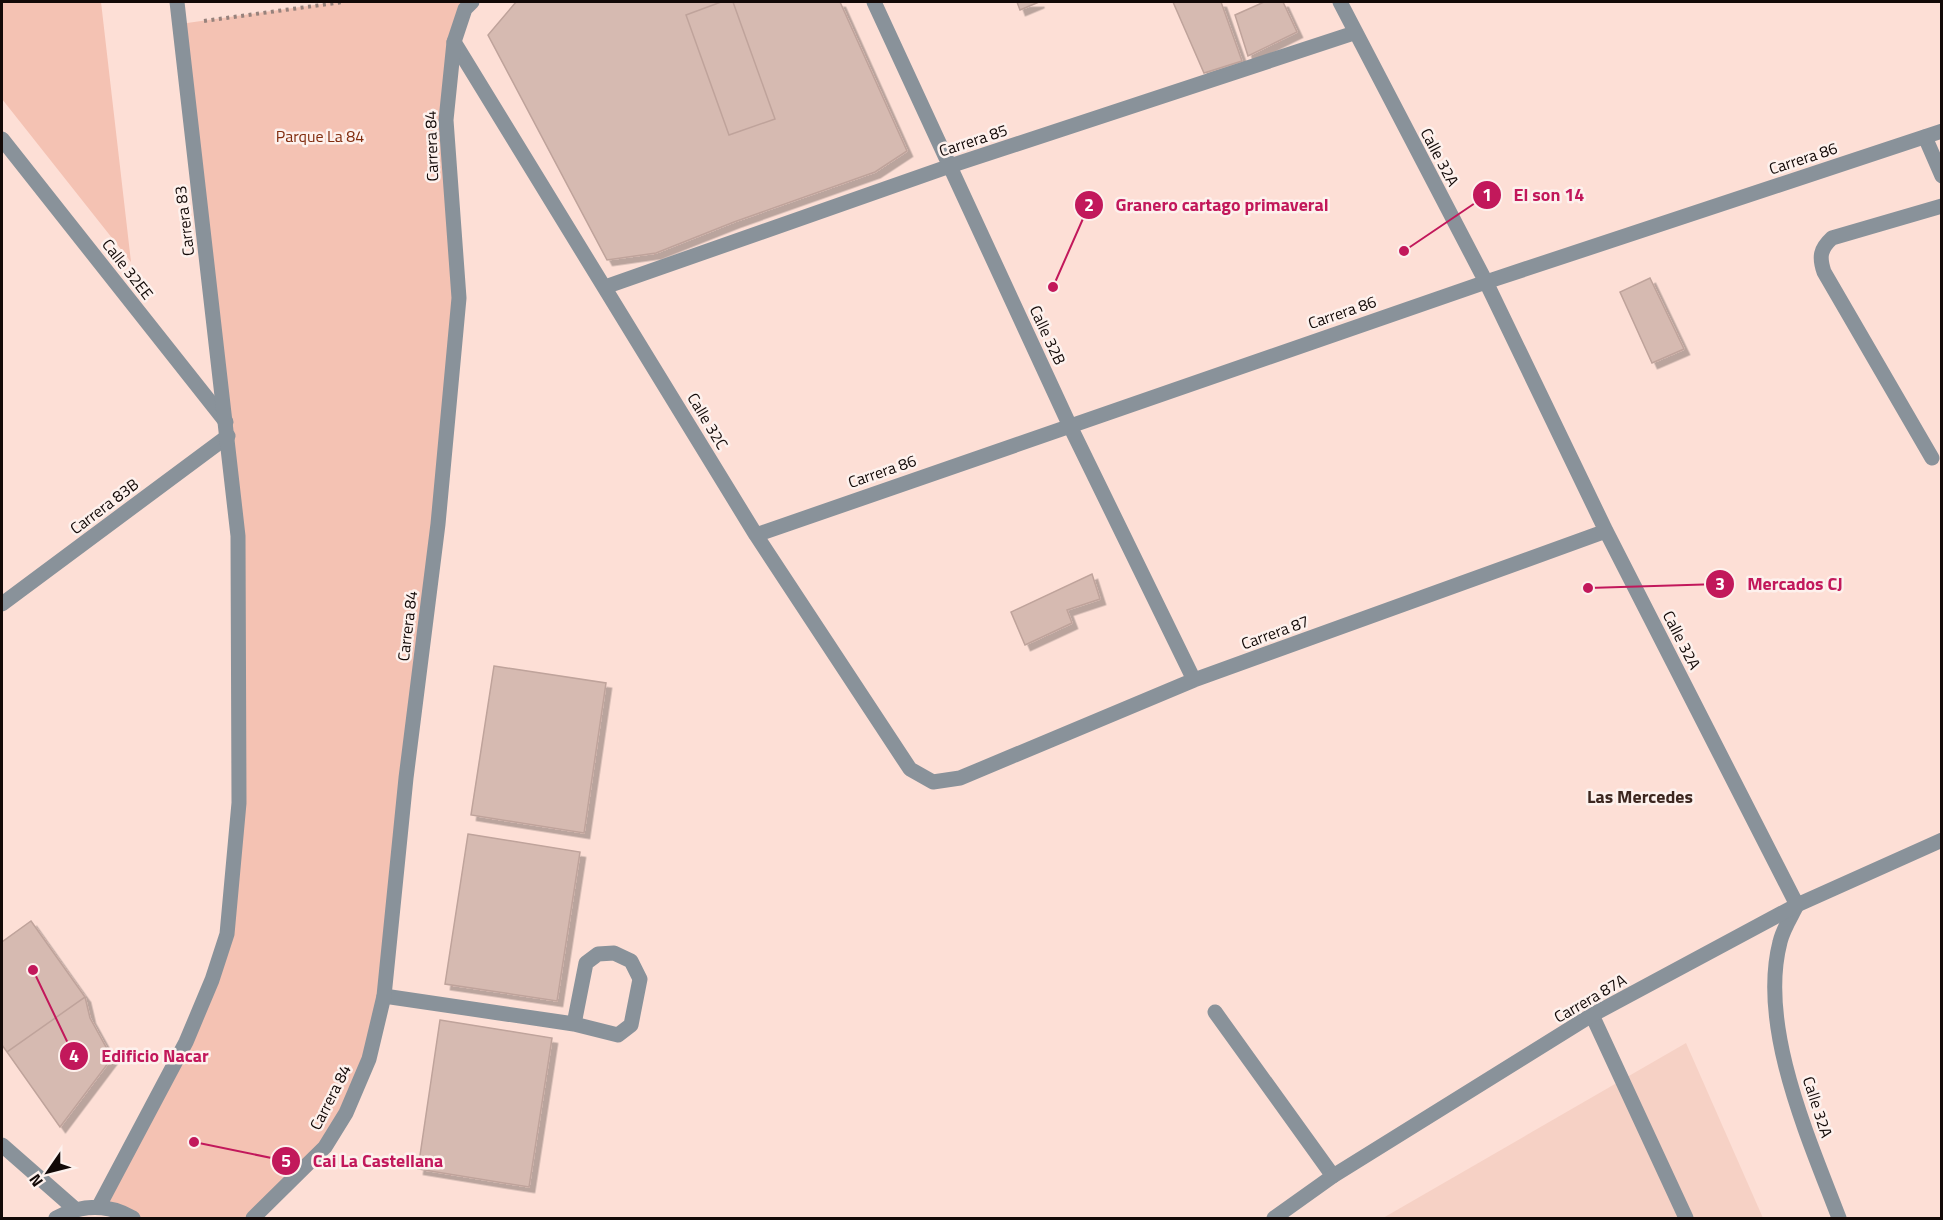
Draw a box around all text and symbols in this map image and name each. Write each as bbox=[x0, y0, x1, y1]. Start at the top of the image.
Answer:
street label: Carrera 84 bbox=[418, 110, 444, 182]
street label: Carrera 85 bbox=[936, 118, 1010, 162]
street label: Calle 32A bbox=[1415, 123, 1466, 191]
park label: Parque La 84 bbox=[276, 124, 364, 148]
street label: Carrera 86 bbox=[1766, 136, 1840, 180]
callout: El son 14 bbox=[1472, 177, 1597, 213]
text: 1 bbox=[1482, 181, 1492, 208]
text: El son 14 bbox=[1514, 181, 1584, 208]
street label: Carrera 83 bbox=[168, 184, 200, 258]
callout: Granero cartago primaveral bbox=[1074, 187, 1341, 223]
text: 2 bbox=[1084, 191, 1094, 218]
text: Granero cartago primaveral bbox=[1115, 191, 1329, 218]
street label: Calle 32EE bbox=[97, 234, 160, 305]
street label: Carrera 86 bbox=[1305, 289, 1379, 335]
street label: Calle 32B bbox=[1024, 301, 1072, 369]
street label: Calle 32C bbox=[682, 388, 734, 454]
street label: Carrera 86 bbox=[845, 448, 919, 494]
street label: Carrera 83B bbox=[65, 472, 144, 540]
callout: Mercados CJ bbox=[1705, 566, 1855, 602]
text: 3 bbox=[1715, 570, 1725, 597]
text: Mercados CJ bbox=[1747, 570, 1843, 597]
street label: Carrera 84 bbox=[391, 589, 423, 663]
street label: Calle 32A bbox=[1657, 606, 1707, 674]
street label: Carrera 87 bbox=[1238, 609, 1312, 655]
district label: Las Mercedes bbox=[1587, 783, 1693, 810]
street label: Carrera 87A bbox=[1549, 967, 1631, 1028]
callout: Edificio Nacar bbox=[59, 1038, 220, 1074]
text: 4 bbox=[69, 1042, 79, 1069]
text: Edificio Nacar bbox=[101, 1042, 209, 1069]
street label: Carrera 84 bbox=[303, 1060, 357, 1134]
street label: Calle 32A bbox=[1797, 1073, 1839, 1141]
north arrow bbox=[18, 1142, 78, 1202]
callout: Cai La Castellana bbox=[271, 1143, 455, 1179]
text: 5 bbox=[281, 1147, 291, 1174]
text: Cai La Castellana bbox=[313, 1147, 443, 1174]
text: N bbox=[23, 1169, 49, 1192]

